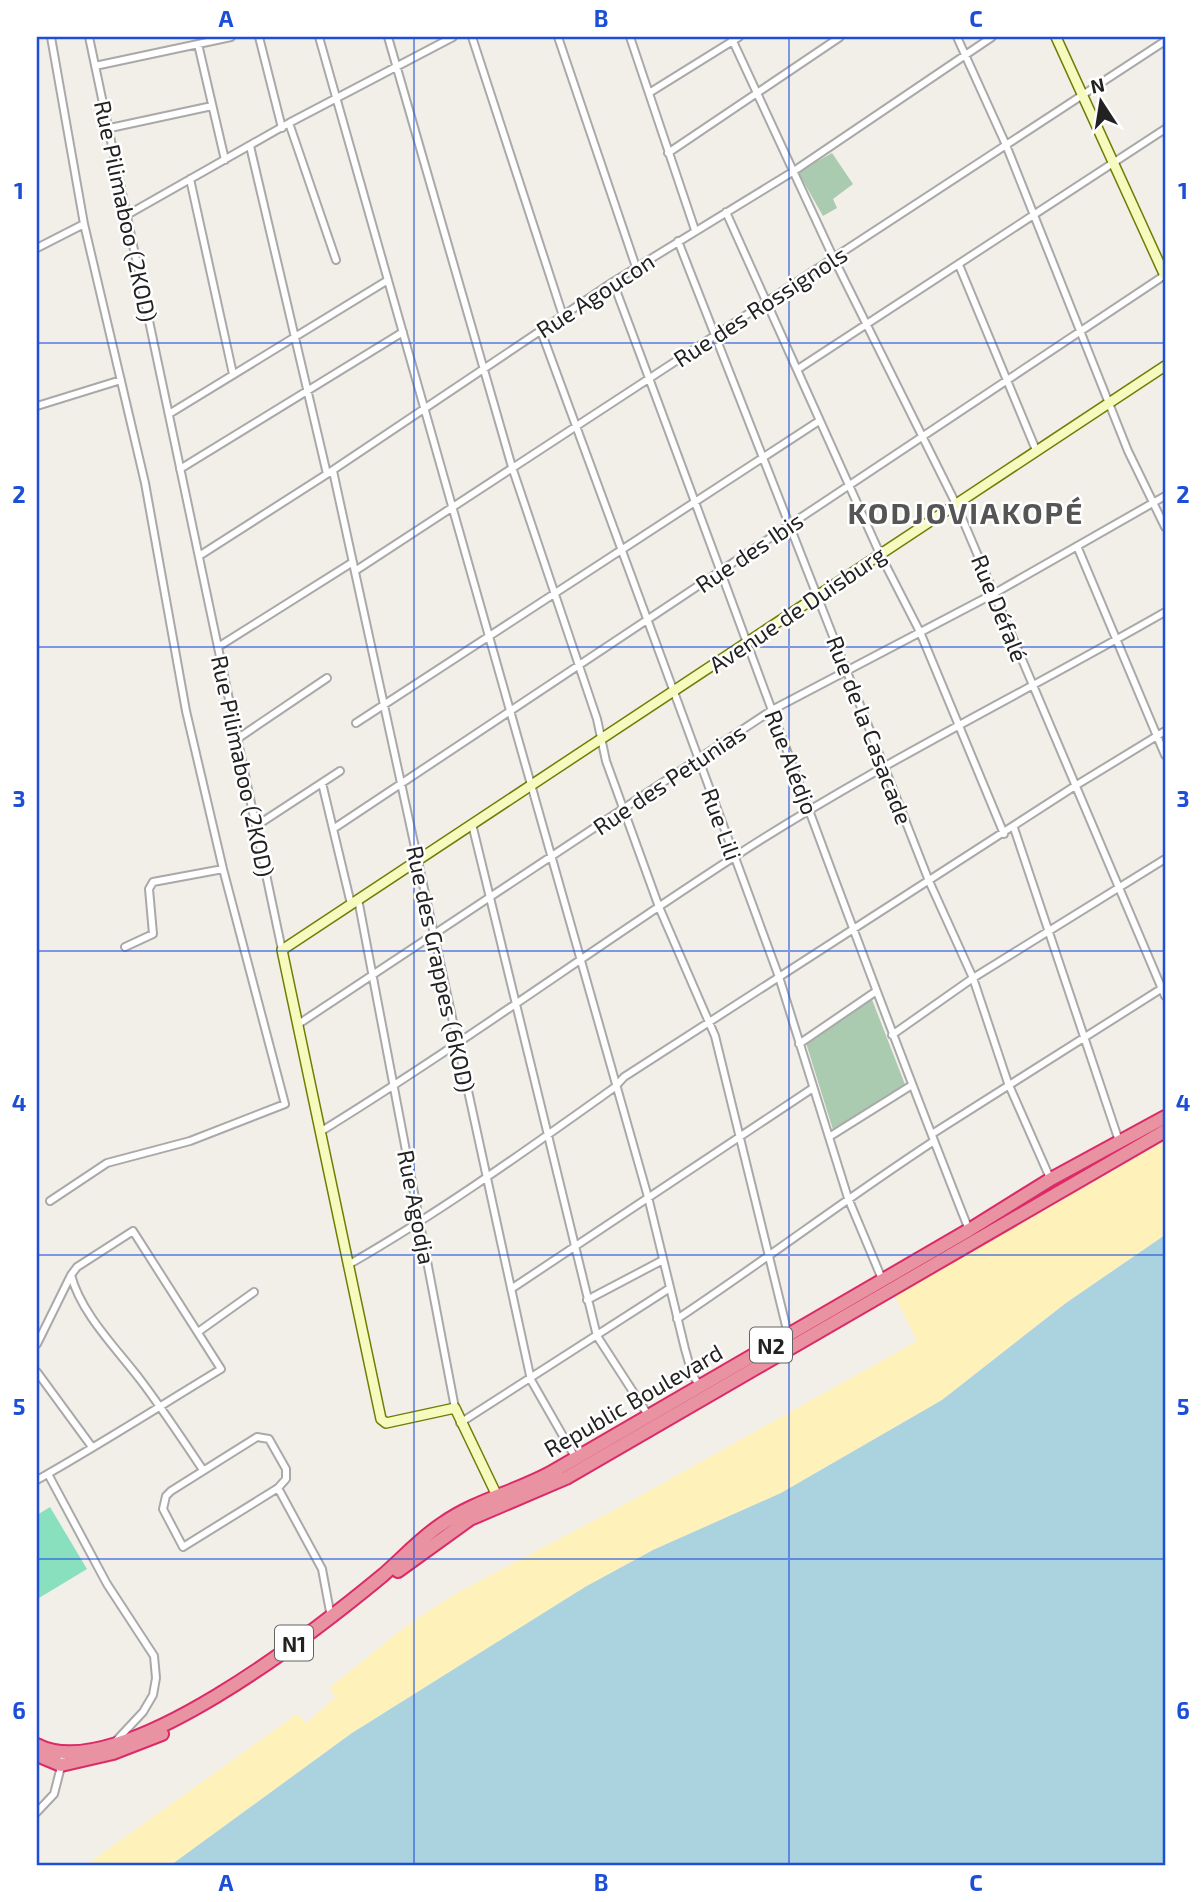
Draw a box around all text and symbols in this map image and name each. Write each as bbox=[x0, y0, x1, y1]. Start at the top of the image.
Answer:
text: A bbox=[218, 4, 234, 32]
text: B bbox=[594, 4, 608, 32]
text: C bbox=[969, 4, 983, 32]
north arrow bbox=[1066, 66, 1136, 136]
text: N bbox=[1088, 72, 1106, 98]
street label: Rue Pilimaboo (2KOD) bbox=[89, 98, 163, 324]
text: 1 bbox=[14, 176, 24, 204]
text: 1 bbox=[1178, 176, 1188, 204]
street label: Rue des Rossignols bbox=[668, 239, 852, 373]
street label: Rue Agoucon bbox=[531, 247, 659, 343]
text: 2 bbox=[12, 480, 26, 508]
text: 2 bbox=[1176, 480, 1190, 508]
district label: KODJOVIAKOPÉ bbox=[848, 494, 1084, 530]
street label: Rue des Ibis bbox=[690, 506, 808, 598]
street label: Avenue de Duisburg bbox=[703, 539, 891, 678]
street label: Rue Défalé bbox=[966, 550, 1034, 666]
street label: Rue de la Casacade bbox=[821, 632, 919, 828]
street label: Rue Pilimaboo (2KOD) bbox=[206, 653, 280, 879]
street label: Rue Alédjo bbox=[759, 706, 825, 818]
street label: Rue des Petunias bbox=[587, 718, 751, 840]
text: 3 bbox=[12, 784, 26, 812]
street label: Rue Lili bbox=[696, 784, 748, 864]
text: 3 bbox=[1176, 784, 1190, 812]
street label: Rue des Grappes (6KOD) bbox=[401, 843, 481, 1095]
text: 4 bbox=[12, 1088, 26, 1116]
text: 4 bbox=[1176, 1088, 1190, 1116]
street label: Rue Agodja bbox=[392, 1147, 442, 1267]
road number: N2 bbox=[750, 1328, 792, 1362]
street label: Republic Boulevard bbox=[539, 1338, 727, 1462]
text: 5 bbox=[13, 1392, 25, 1420]
text: 5 bbox=[1177, 1392, 1189, 1420]
road number: N1 bbox=[275, 1626, 313, 1660]
text: 6 bbox=[12, 1696, 26, 1724]
text: 6 bbox=[1176, 1696, 1190, 1724]
text: A bbox=[218, 1868, 234, 1896]
text: B bbox=[594, 1868, 608, 1896]
text: C bbox=[969, 1868, 983, 1896]

